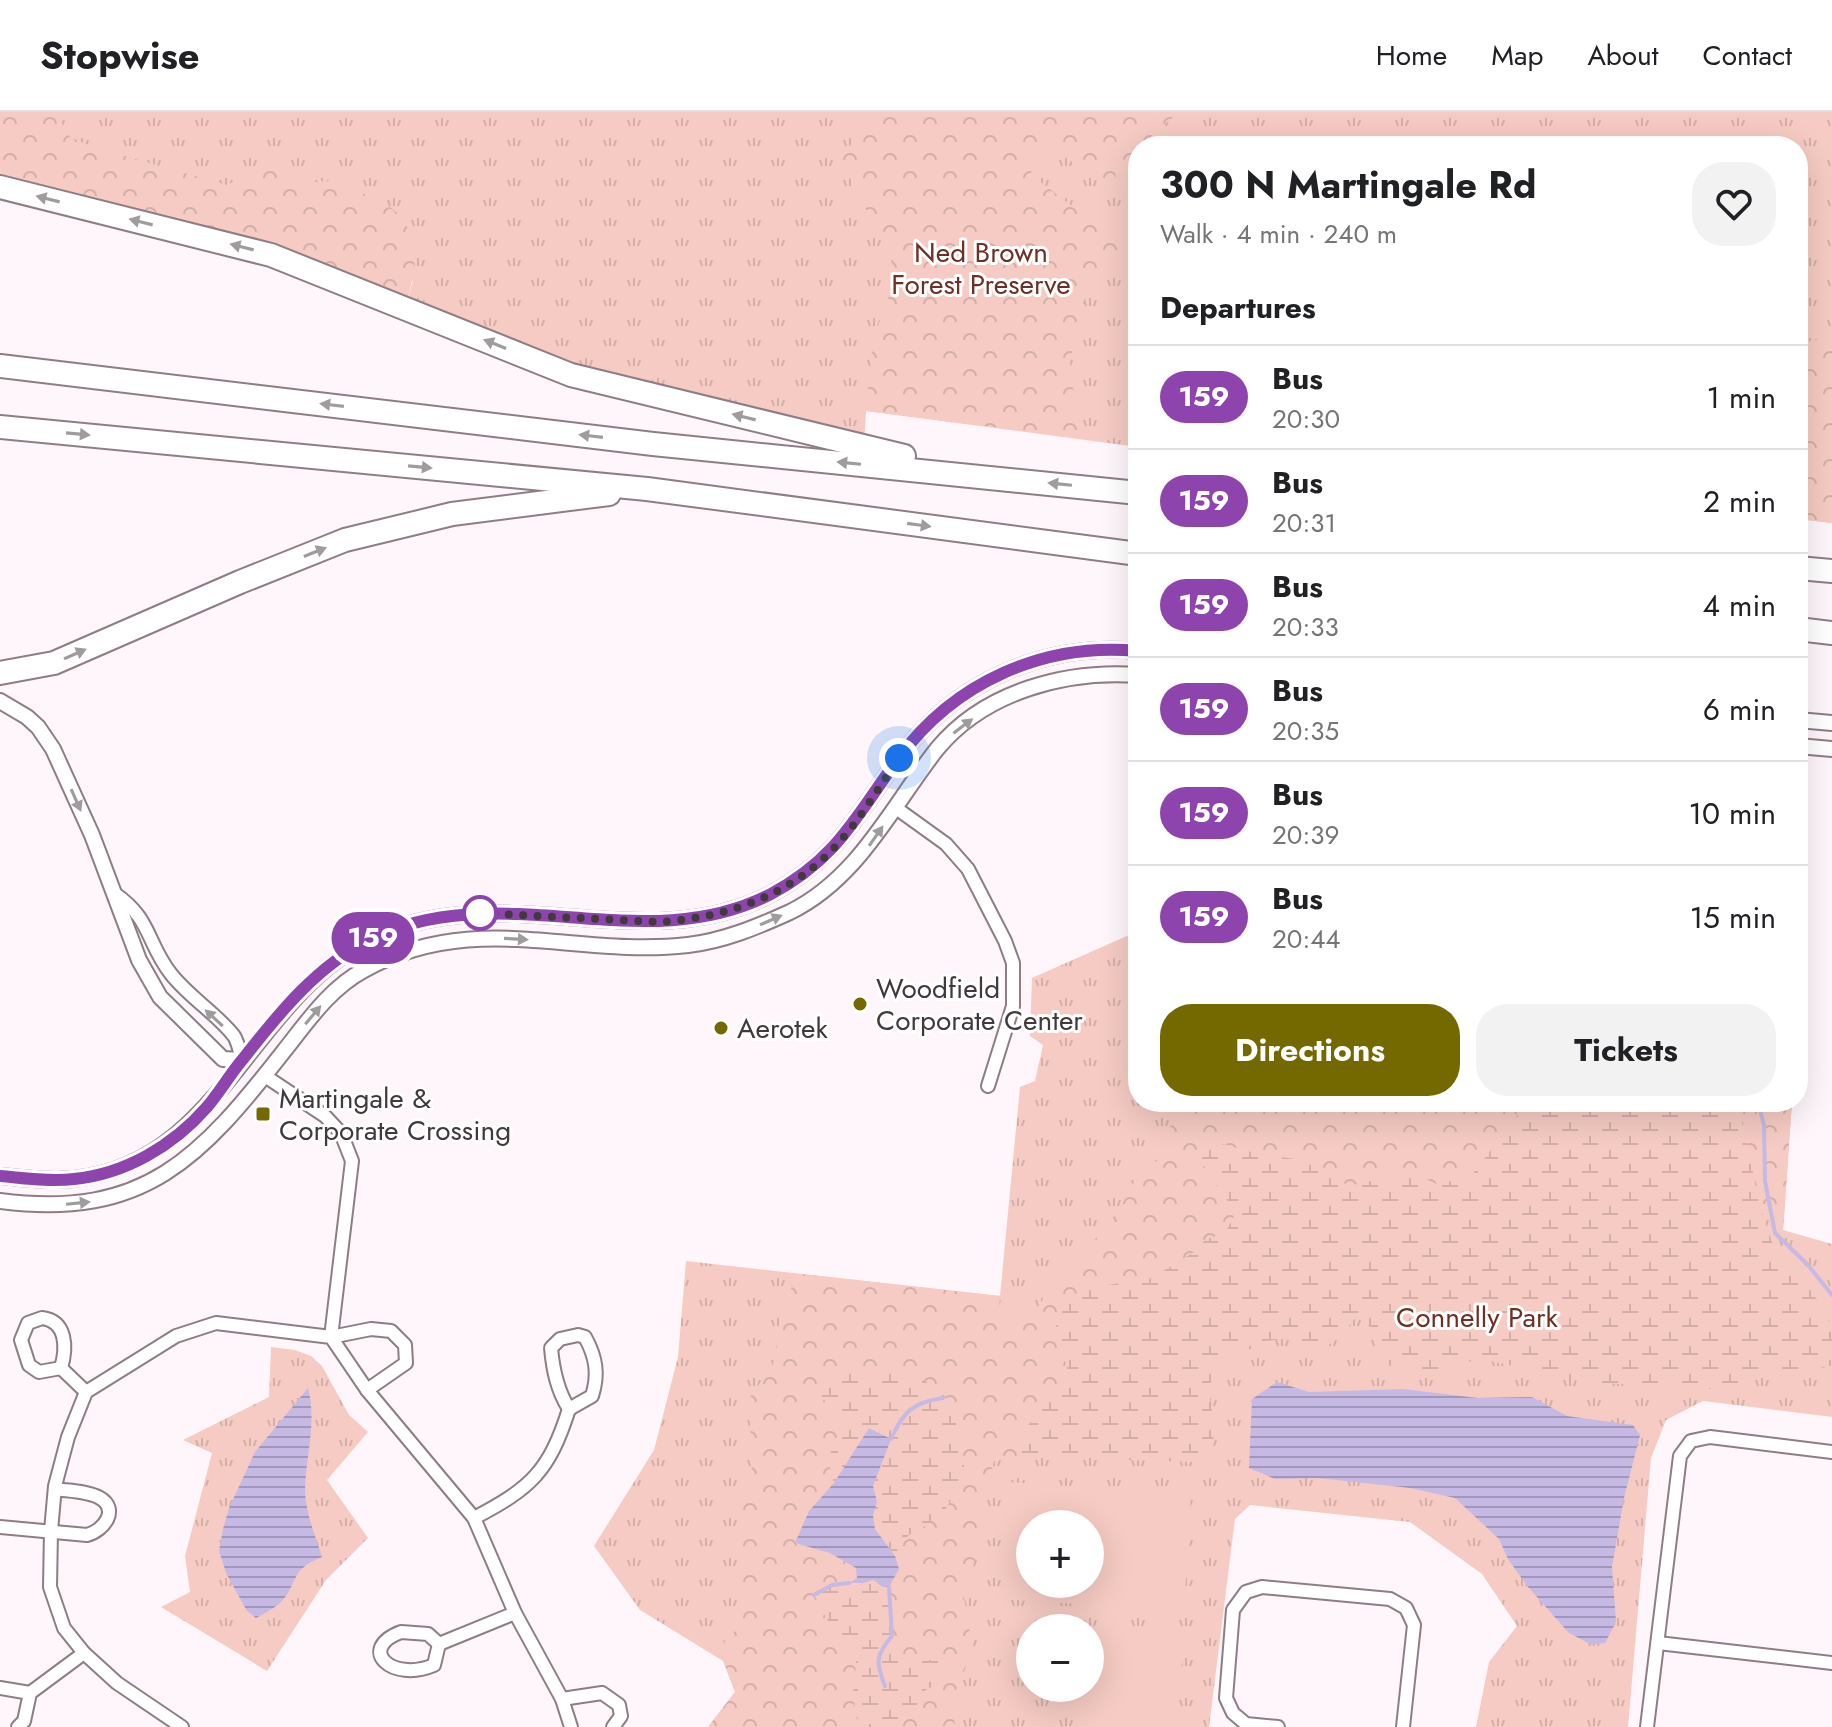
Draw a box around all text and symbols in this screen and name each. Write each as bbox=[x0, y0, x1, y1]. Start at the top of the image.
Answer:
text: Stopwise bbox=[40, 28, 200, 83]
text: Home bbox=[1376, 35, 1447, 76]
text: Map bbox=[1491, 35, 1543, 76]
text: About bbox=[1587, 35, 1659, 76]
text: Contact bbox=[1703, 35, 1792, 76]
text: 300 N Martingale Rd bbox=[1160, 157, 1536, 212]
button: heart bbox=[1692, 162, 1776, 246]
one-way arrow bbox=[36, 192, 61, 205]
text: Walk · 4 min · 240 m bbox=[1160, 215, 1397, 253]
one-way arrow bbox=[128, 216, 153, 228]
park label: Ned Brown Forest Preserve bbox=[891, 232, 1071, 305]
one-way arrow bbox=[229, 241, 254, 253]
text: Departures bbox=[1160, 286, 1316, 329]
one-way arrow bbox=[483, 337, 507, 350]
text: Bus bbox=[1272, 357, 1323, 400]
text: 159 bbox=[1178, 376, 1230, 417]
text: 1 min bbox=[1707, 376, 1776, 419]
one-way arrow bbox=[320, 399, 345, 412]
text: 20:30 bbox=[1272, 400, 1340, 438]
one-way arrow bbox=[731, 411, 756, 423]
one-way arrow bbox=[66, 428, 91, 441]
one-way arrow bbox=[578, 430, 603, 443]
one-way arrow bbox=[836, 456, 861, 469]
one-way arrow bbox=[408, 461, 433, 474]
text: Bus bbox=[1272, 461, 1323, 504]
one-way arrow bbox=[1048, 478, 1073, 491]
text: 159 bbox=[1178, 480, 1230, 521]
text: 2 min bbox=[1703, 480, 1776, 523]
text: 20:31 bbox=[1272, 504, 1336, 542]
one-way arrow bbox=[907, 519, 932, 532]
one-way arrow bbox=[303, 545, 327, 558]
text: Bus bbox=[1272, 565, 1323, 608]
text: 159 bbox=[1178, 584, 1230, 625]
text: 4 min bbox=[1703, 584, 1776, 627]
text: 20:33 bbox=[1272, 608, 1339, 646]
one-way arrow bbox=[63, 647, 87, 660]
text: Bus bbox=[1272, 669, 1323, 712]
text: 159 bbox=[1178, 688, 1230, 729]
text: 6 min bbox=[1703, 688, 1776, 731]
text: 20:35 bbox=[1272, 712, 1339, 750]
one-way arrow bbox=[952, 718, 974, 734]
your location bbox=[879, 738, 919, 778]
text: Bus bbox=[1272, 773, 1323, 816]
one-way arrow bbox=[70, 788, 83, 812]
text: 159 bbox=[1178, 792, 1230, 833]
text: 10 min bbox=[1689, 792, 1776, 835]
text: 20:39 bbox=[1272, 816, 1339, 854]
one-way arrow bbox=[868, 825, 883, 846]
text: Bus bbox=[1272, 877, 1323, 920]
unlabelled marker bbox=[463, 896, 497, 930]
text: 159 bbox=[1178, 896, 1230, 937]
text: 15 min bbox=[1690, 896, 1776, 939]
line badge: 159 bbox=[327, 912, 419, 964]
one-way arrow bbox=[760, 913, 783, 927]
text: 159 bbox=[347, 917, 399, 958]
text: 20:44 bbox=[1272, 920, 1341, 958]
one-way arrow bbox=[504, 933, 529, 946]
place label: Woodfield Corporate Center bbox=[876, 968, 1083, 1041]
marker: Woodfield Corporate Center bbox=[851, 995, 869, 1013]
button: Directions bbox=[1160, 1004, 1460, 1096]
button: Tickets bbox=[1476, 1004, 1776, 1096]
one-way arrow bbox=[304, 1005, 321, 1025]
place label: Aerotek bbox=[737, 1008, 829, 1049]
one-way arrow bbox=[205, 1010, 224, 1028]
marker: Aerotek bbox=[712, 1019, 730, 1037]
place label: Martingale & Corporate Crossing bbox=[279, 1078, 511, 1151]
marker: Martingale & Corporate Crossing bbox=[254, 1105, 272, 1123]
one-way arrow bbox=[66, 1197, 91, 1210]
park label: Connelly Park bbox=[1396, 1297, 1559, 1338]
map controls bbox=[1016, 1510, 1104, 1702]
button: + bbox=[1016, 1510, 1104, 1598]
button: − bbox=[1016, 1614, 1104, 1702]

